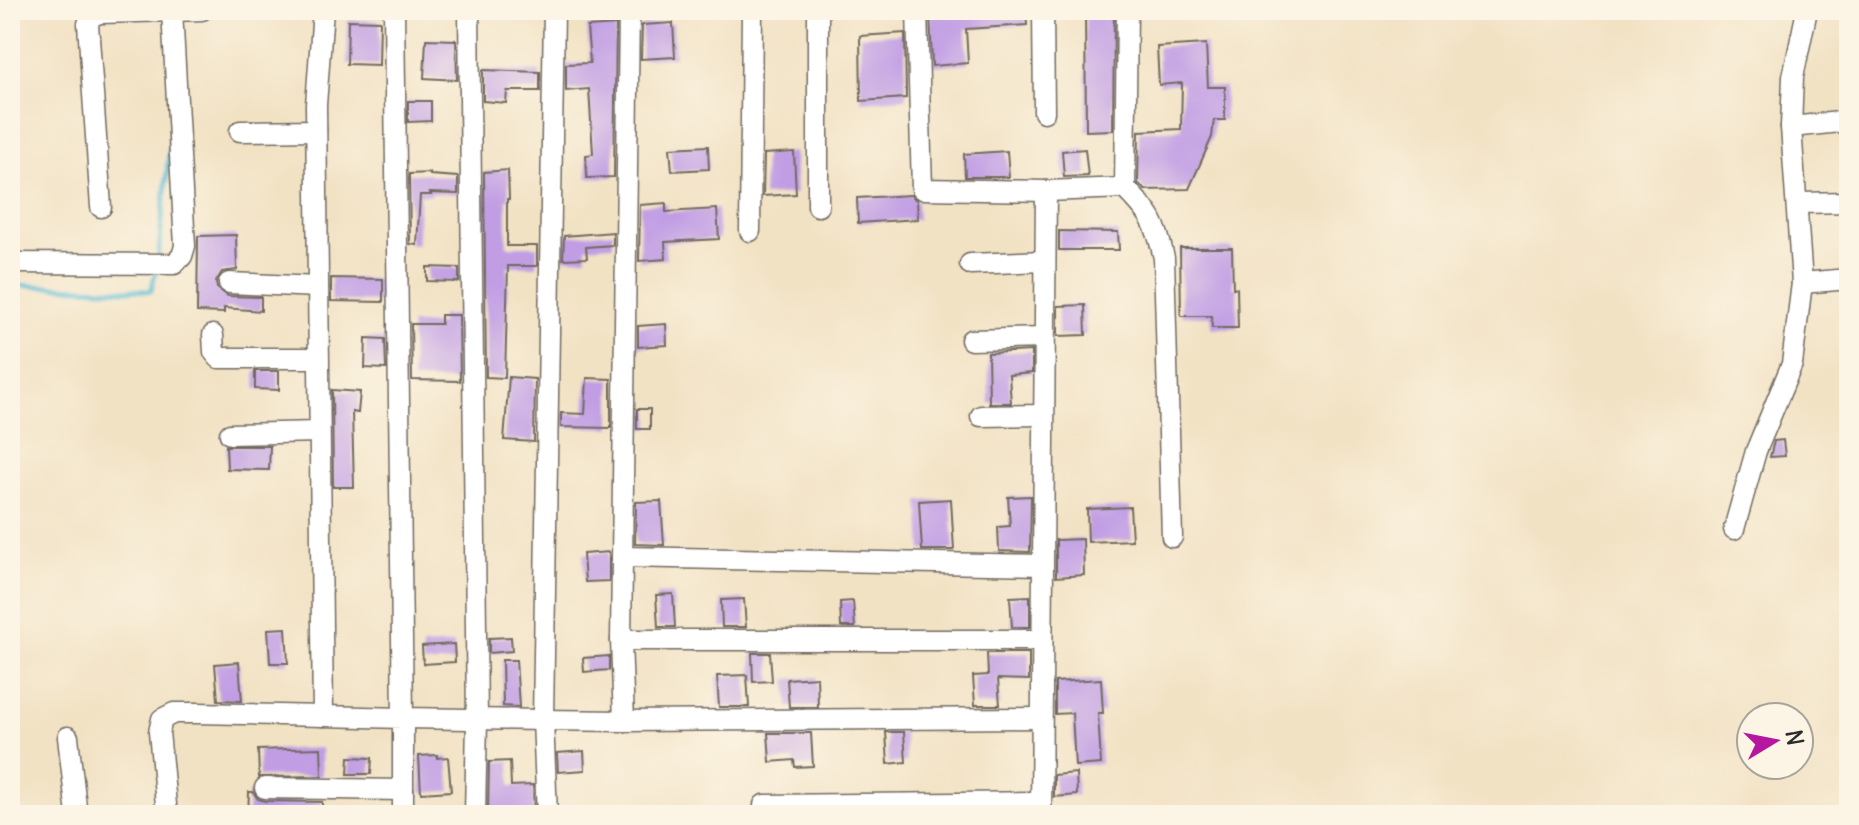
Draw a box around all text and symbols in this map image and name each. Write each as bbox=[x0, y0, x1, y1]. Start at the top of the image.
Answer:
north arrow bbox=[1735, 701, 1815, 781]
text: N bbox=[1780, 728, 1810, 747]

